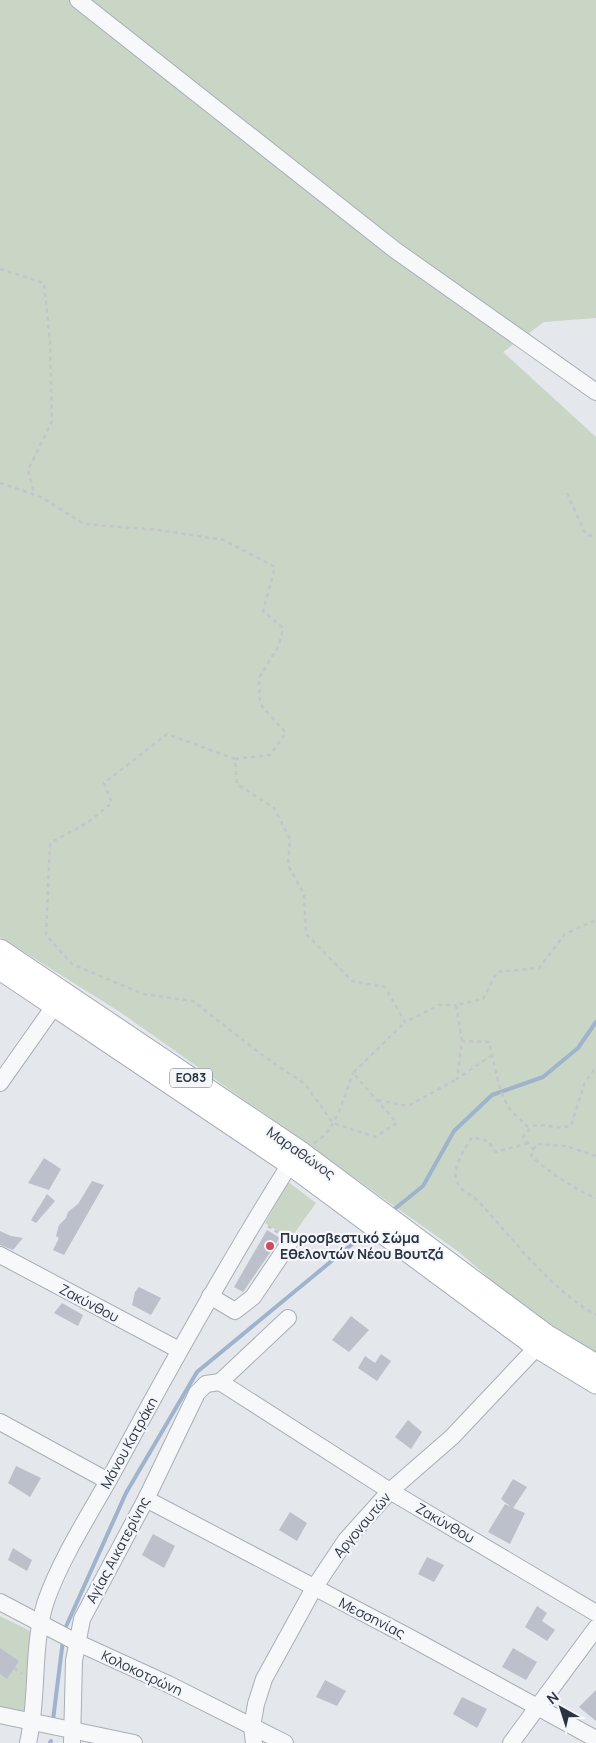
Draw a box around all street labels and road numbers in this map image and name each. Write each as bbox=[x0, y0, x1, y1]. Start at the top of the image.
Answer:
road number: ΕΟ83 bbox=[170, 1068, 212, 1088]
street label: Μαραθώνος bbox=[263, 1122, 340, 1183]
street label: Ζακύνθου bbox=[56, 1279, 122, 1326]
street label: Μάνου Κατράκη bbox=[96, 1394, 162, 1492]
street label: Αργοναυτών bbox=[329, 1488, 395, 1561]
street label: Αγίας Αικατερίνης bbox=[81, 1493, 154, 1606]
street label: Ζακύνθου bbox=[412, 1498, 478, 1547]
street label: Μεσσηνίας bbox=[336, 1593, 409, 1642]
street label: Κολοκοτρώνη bbox=[99, 1645, 186, 1700]

